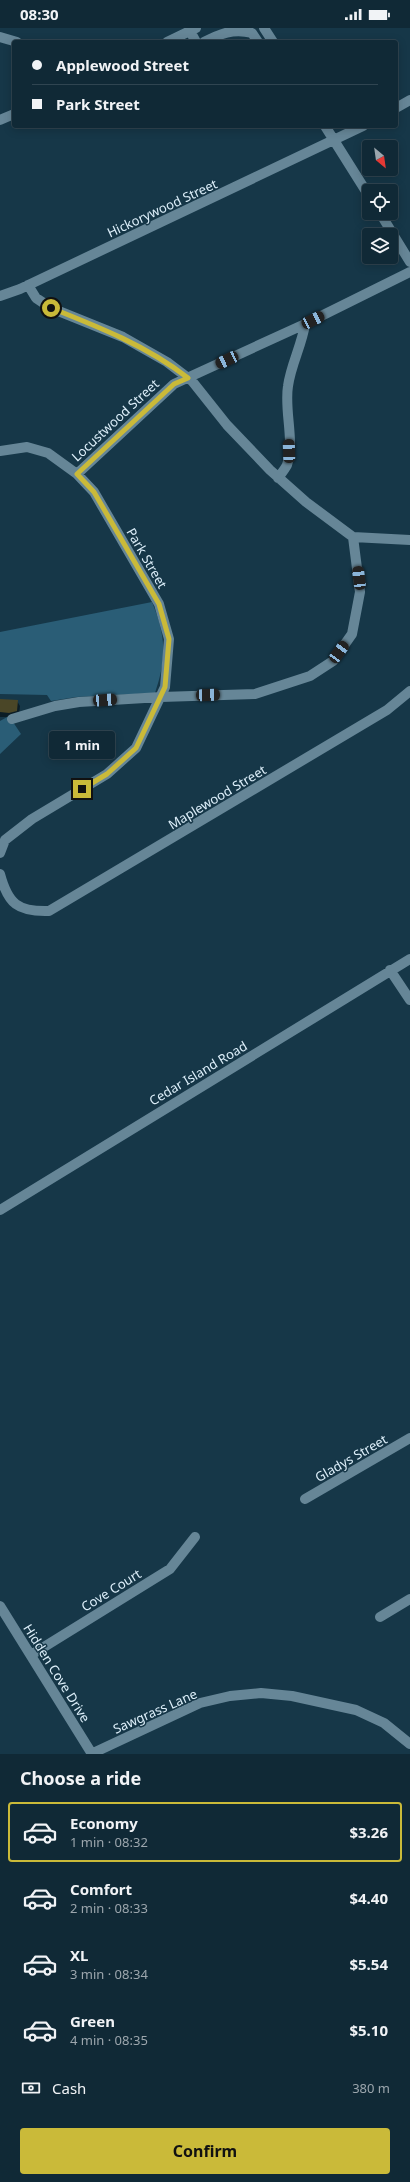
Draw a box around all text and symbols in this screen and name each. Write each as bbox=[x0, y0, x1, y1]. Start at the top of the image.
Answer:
text: 08:30 bbox=[20, 4, 59, 24]
text: Applewood Street bbox=[56, 55, 189, 75]
text: Park Street bbox=[56, 94, 140, 114]
north arrow bbox=[362, 140, 398, 176]
map controls bbox=[362, 140, 398, 264]
street label: Hickorywood Street bbox=[104, 174, 220, 241]
button: locate bbox=[362, 184, 398, 220]
button: layers bbox=[362, 228, 398, 264]
route start bbox=[42, 299, 60, 317]
car bbox=[300, 309, 326, 331]
car bbox=[214, 349, 240, 371]
street label: Locustwood Street bbox=[67, 375, 163, 465]
car bbox=[283, 439, 295, 463]
street label: Park Street bbox=[122, 524, 172, 592]
car bbox=[352, 565, 366, 591]
car bbox=[327, 639, 351, 665]
car bbox=[196, 689, 220, 701]
car bbox=[93, 693, 117, 707]
callout: 1 min bbox=[49, 731, 115, 759]
text: 1 min bbox=[64, 736, 100, 754]
street label: Maplewood Street bbox=[165, 761, 270, 833]
route end bbox=[73, 780, 91, 798]
street label: Cedar Island Road bbox=[146, 1037, 250, 1109]
street label: Gladys Street bbox=[312, 1430, 391, 1486]
street label: Cove Court bbox=[78, 1564, 145, 1615]
street label: Hidden Cove Drive bbox=[19, 1620, 95, 1726]
street label: Sawgrass Lane bbox=[110, 1684, 200, 1738]
text: Choose a ride bbox=[20, 1766, 141, 1790]
text: Economy bbox=[70, 1813, 138, 1833]
icon: car bbox=[22, 1814, 58, 1850]
text: $3.26 bbox=[349, 1822, 388, 1842]
text: 1 min · 08:32 bbox=[70, 1833, 148, 1851]
text: Comfort bbox=[70, 1879, 132, 1899]
icon: car bbox=[22, 1880, 58, 1916]
text: $4.40 bbox=[349, 1888, 388, 1908]
text: 2 min · 08:33 bbox=[70, 1899, 148, 1917]
text: XL bbox=[70, 1945, 88, 1965]
icon: car bbox=[22, 1946, 58, 1982]
text: $5.54 bbox=[349, 1954, 388, 1974]
text: 3 min · 08:34 bbox=[70, 1965, 148, 1983]
text: Green bbox=[70, 2011, 115, 2031]
icon: car bbox=[22, 2012, 58, 2048]
text: $5.10 bbox=[349, 2020, 388, 2040]
text: 4 min · 08:35 bbox=[70, 2031, 148, 2049]
icon: cash bbox=[20, 2077, 42, 2099]
text: Cash bbox=[52, 2078, 86, 2098]
text: 380 m bbox=[352, 2079, 390, 2097]
button: Confirm bbox=[20, 2128, 390, 2174]

